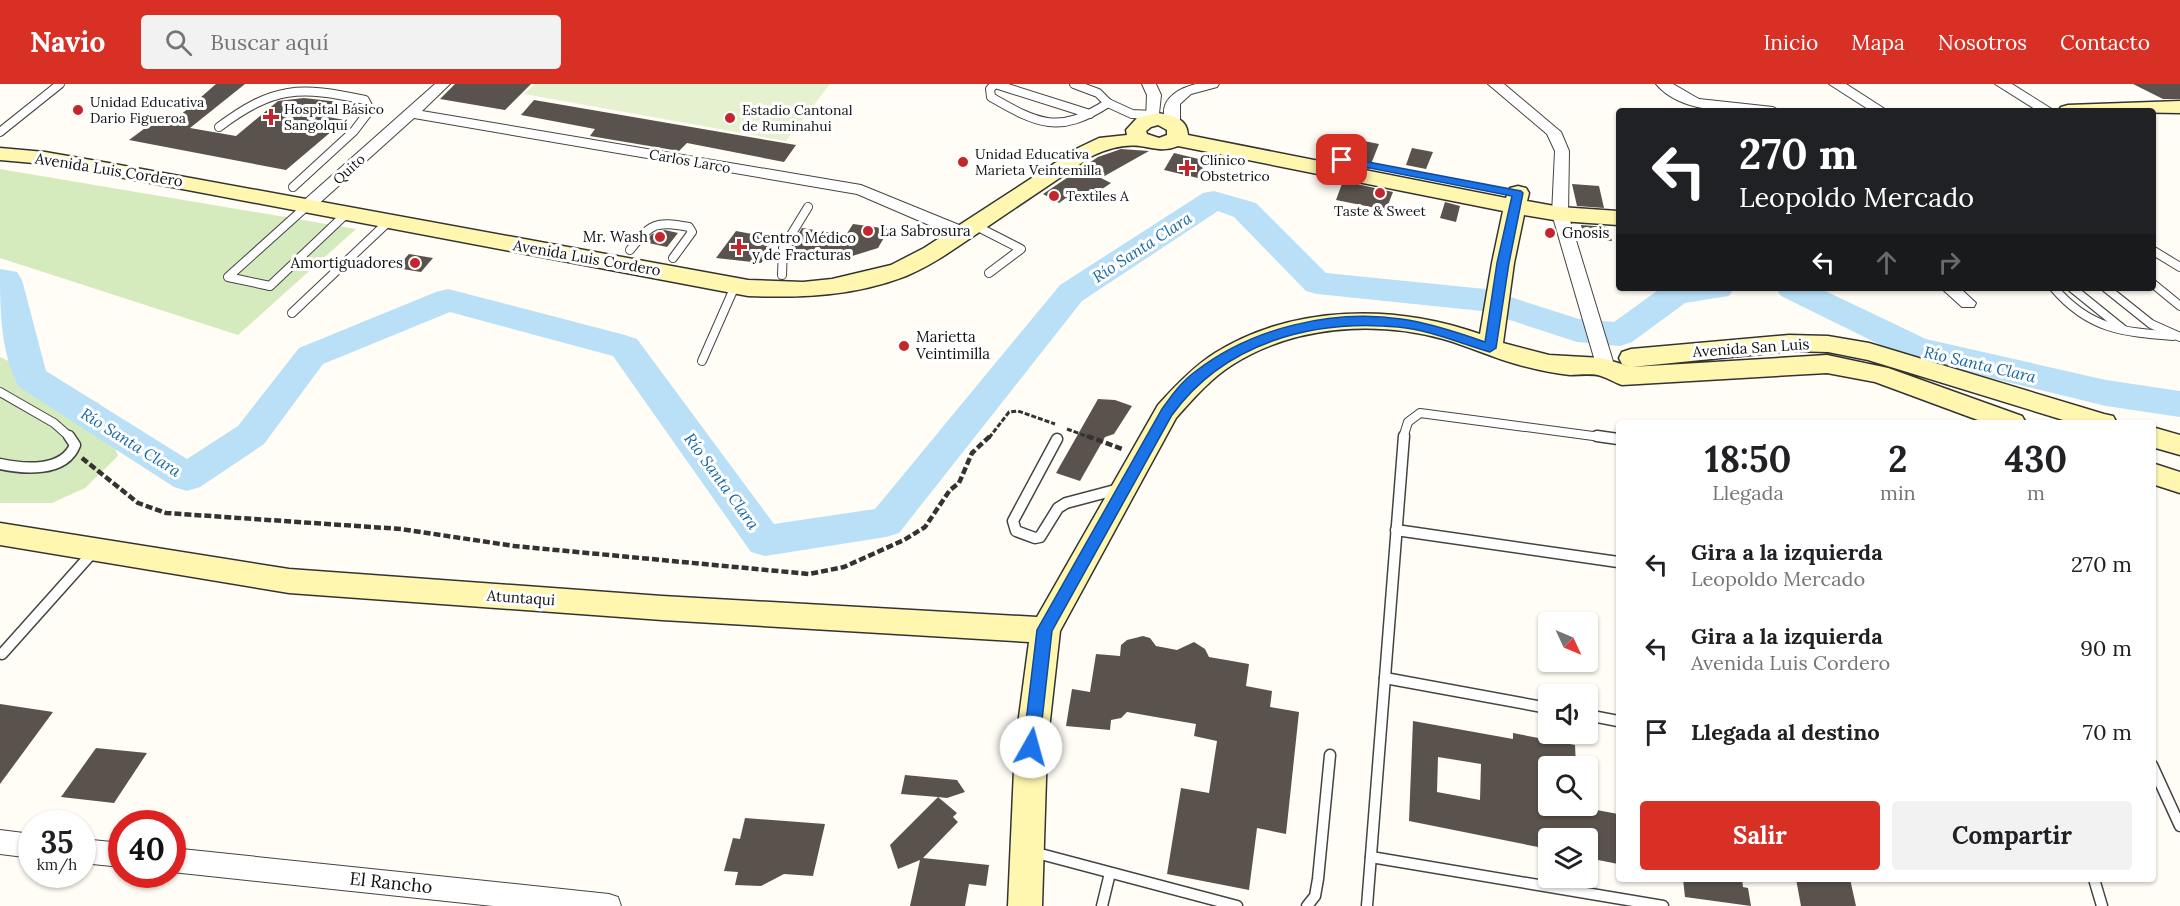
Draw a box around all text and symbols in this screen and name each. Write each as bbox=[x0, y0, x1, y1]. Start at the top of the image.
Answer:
search box bbox=[141, 15, 561, 69]
text: Navio bbox=[30, 24, 105, 60]
icon: search bbox=[162, 26, 195, 59]
text: Buscar aquí bbox=[210, 28, 329, 56]
text: Inicio bbox=[1763, 29, 1818, 56]
text: Mapa bbox=[1851, 29, 1905, 56]
text: Nosotros bbox=[1938, 29, 2027, 56]
text: Contacto bbox=[2060, 29, 2150, 56]
place label: Unidad Educativa Dario Figueroa bbox=[90, 93, 204, 127]
place label: Hospital Básico Sangolquí bbox=[284, 100, 384, 134]
place label: Estadio Cantonal de Ruminahui bbox=[742, 101, 853, 135]
marker: Unidad Educativa Dario Figueroa bbox=[71, 103, 85, 117]
marker: Hospital Básico Sangolquí bbox=[262, 108, 280, 126]
marker: Estadio Cantonal de Ruminahui bbox=[723, 111, 737, 125]
text: 270 m bbox=[1739, 127, 1857, 181]
icon: left bbox=[1640, 132, 1718, 210]
pin bbox=[1316, 134, 1367, 185]
icon: arrive bbox=[1325, 143, 1358, 176]
street label: Carlos Larco bbox=[648, 145, 732, 177]
place label: Unidad Educativa Marieta Veintemilla bbox=[975, 145, 1102, 179]
street label: Avenida Luis Cordero bbox=[33, 148, 185, 191]
street label: Quito bbox=[329, 150, 369, 188]
place label: Clínico Obstetrico bbox=[1200, 151, 1270, 185]
marker: Unidad Educativa Marieta Veintemilla bbox=[956, 155, 970, 169]
marker: Clínico Obstetrico bbox=[1178, 159, 1196, 177]
text: Leopoldo Mercado bbox=[1739, 180, 1974, 214]
marker: Taste & Sweet bbox=[1373, 186, 1387, 200]
place label: Textiles A bbox=[1066, 187, 1129, 205]
marker: Textiles A bbox=[1047, 189, 1061, 203]
place label: Taste & Sweet bbox=[1334, 202, 1426, 220]
water label: Río Santa Clara bbox=[1089, 207, 1196, 287]
place label: La Sabrosura bbox=[880, 221, 971, 240]
place label: Gnosis bbox=[1562, 223, 1609, 242]
marker: La Sabrosura bbox=[861, 224, 875, 238]
marker: Gnosis bbox=[1543, 226, 1557, 240]
place label: Mr. Wash bbox=[583, 227, 648, 246]
place label: Centro Médico y de Fracturas bbox=[752, 228, 856, 264]
marker: Mr. Wash bbox=[653, 230, 667, 244]
street label: Avenida Luis Cordero bbox=[511, 235, 662, 280]
marker: Centro Médico y de Fracturas bbox=[730, 238, 748, 256]
icon: left bbox=[1807, 246, 1840, 279]
icon: ahead bbox=[1870, 246, 1903, 279]
icon: right bbox=[1933, 246, 1966, 279]
place label: Amortiguadores bbox=[290, 253, 403, 272]
marker: Amortiguadores bbox=[408, 256, 422, 270]
place label: Marietta Veintimilla bbox=[915, 327, 990, 363]
street label: Avenida San Luis bbox=[1691, 334, 1810, 361]
marker: Marietta Veintimilla bbox=[897, 339, 911, 353]
water label: Río Santa Clara bbox=[1922, 341, 2038, 387]
water label: Río Santa Clara bbox=[77, 403, 185, 481]
water label: Río Santa Clara bbox=[680, 429, 764, 533]
text: 18:50 bbox=[1705, 436, 1791, 482]
text: 2 bbox=[1888, 436, 1908, 482]
text: 430 bbox=[2004, 436, 2067, 482]
text: Llegada bbox=[1712, 480, 1784, 505]
text: min bbox=[1880, 480, 1916, 505]
text: m bbox=[2027, 480, 2045, 505]
text: Gira a la izquierda bbox=[1691, 538, 1883, 566]
icon: left bbox=[1640, 548, 1673, 581]
text: 270 m bbox=[2071, 550, 2132, 578]
text: Leopoldo Mercado bbox=[1691, 566, 1865, 591]
street label: Atuntaqui bbox=[485, 586, 556, 609]
north arrow bbox=[1538, 612, 1598, 672]
map controls bbox=[1538, 612, 1598, 888]
text: Gira a la izquierda bbox=[1691, 622, 1883, 650]
icon: left bbox=[1640, 632, 1673, 665]
text: 90 m bbox=[2080, 634, 2132, 662]
text: Avenida Luis Cordero bbox=[1691, 650, 1890, 675]
button: sound bbox=[1538, 684, 1598, 744]
position arrow bbox=[999, 715, 1063, 779]
icon: arrive bbox=[1640, 716, 1673, 749]
text: Llegada al destino bbox=[1691, 718, 1880, 746]
text: 70 m bbox=[2083, 718, 2132, 746]
button: search bbox=[1538, 756, 1598, 816]
button: Salir bbox=[1640, 801, 1880, 870]
button: Compartir bbox=[1892, 801, 2132, 870]
speed limit sign: 40 bbox=[108, 810, 186, 888]
text: 35 bbox=[40, 823, 73, 861]
button: layers bbox=[1538, 828, 1598, 888]
text: km/h bbox=[37, 855, 77, 874]
street label: El Rancho bbox=[348, 867, 434, 898]

